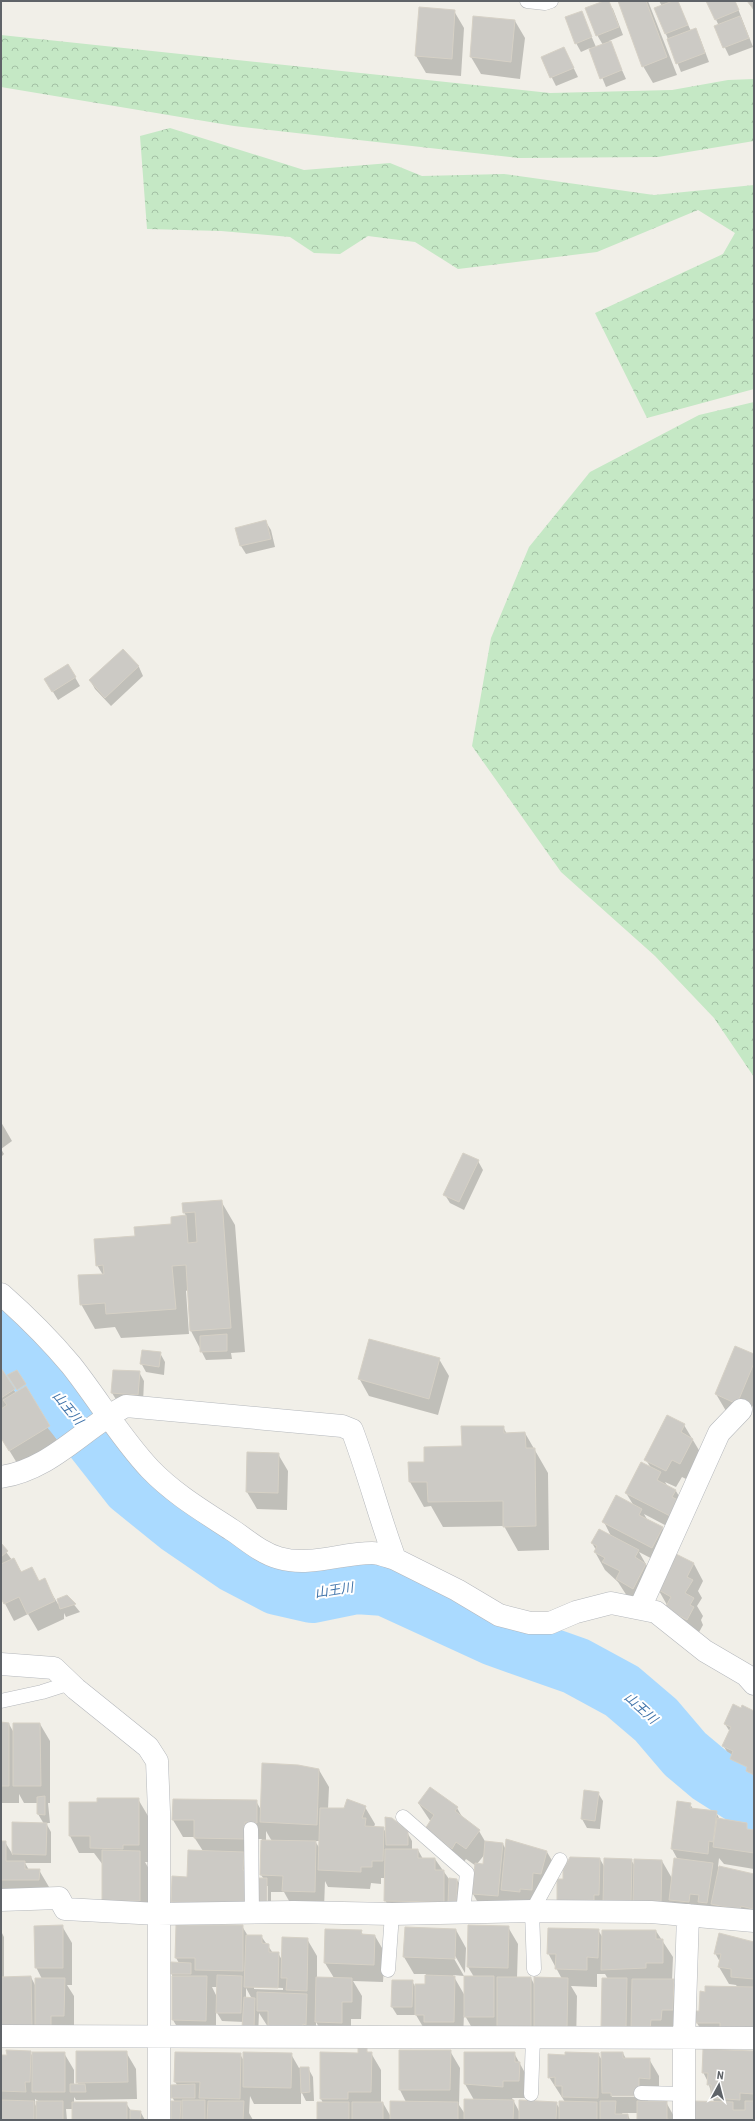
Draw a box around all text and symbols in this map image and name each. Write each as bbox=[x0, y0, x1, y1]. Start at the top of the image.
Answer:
water label: 山王川 bbox=[50, 1388, 88, 1429]
water label: 山王川 bbox=[314, 1579, 356, 1600]
water label: 山王川 bbox=[621, 1689, 662, 1728]
north arrow bbox=[699, 2065, 739, 2105]
text: N bbox=[716, 2069, 725, 2082]

